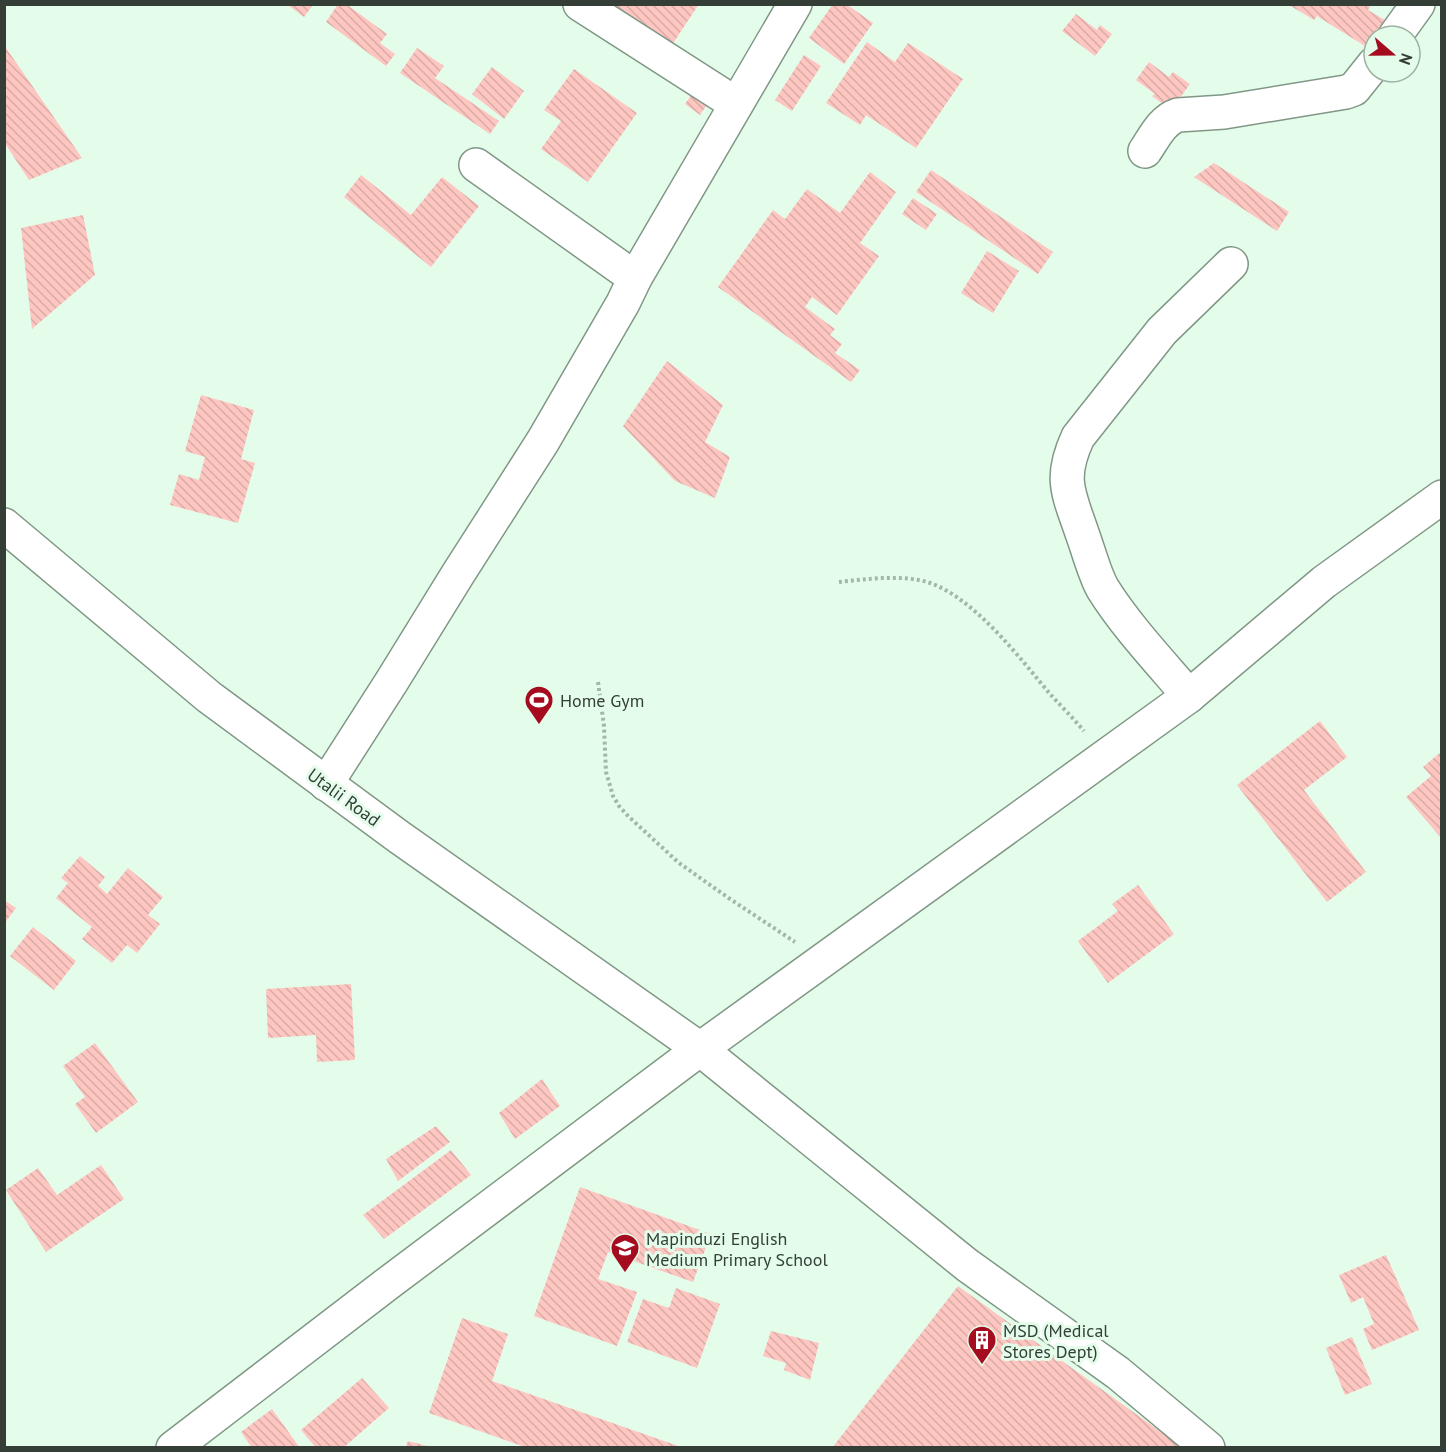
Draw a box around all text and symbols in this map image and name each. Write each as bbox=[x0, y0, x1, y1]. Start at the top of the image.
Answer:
north arrow bbox=[1362, 24, 1422, 84]
text: N bbox=[1395, 51, 1417, 67]
sports icon: Home Gym bbox=[523, 684, 555, 726]
place label: Home Gym bbox=[560, 689, 644, 712]
street label: Utalii Road bbox=[303, 763, 385, 831]
place label: Mapinduzi English Medium Primary School bbox=[646, 1227, 828, 1271]
school or university icon: Mapinduzi English Medium Primary School bbox=[609, 1232, 641, 1274]
place label: MSD (Medical Stores Dept) bbox=[1003, 1319, 1109, 1363]
building icon: MSD (Medical Stores Dept) bbox=[966, 1324, 998, 1366]

